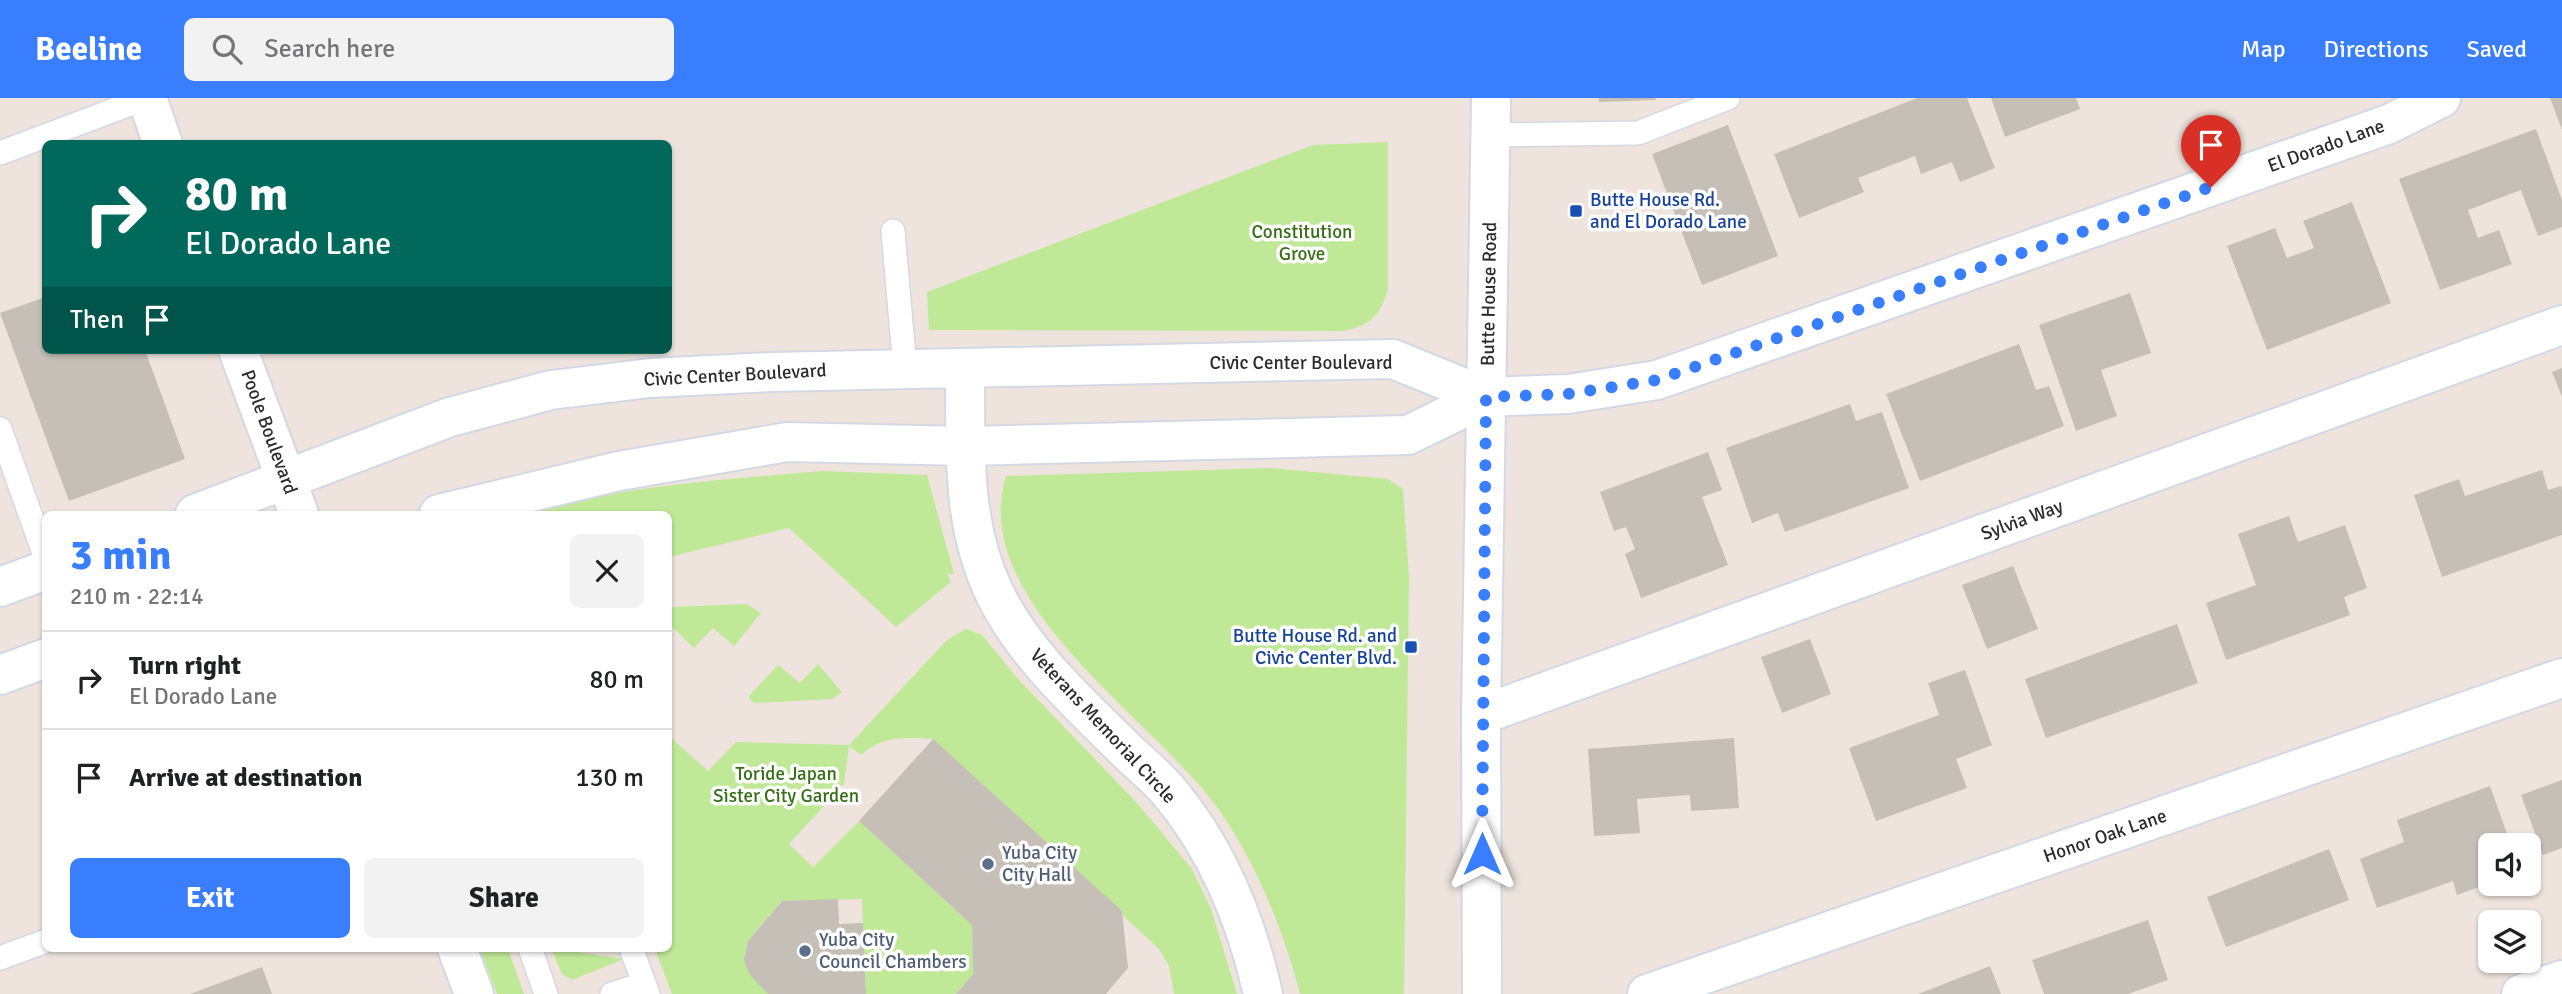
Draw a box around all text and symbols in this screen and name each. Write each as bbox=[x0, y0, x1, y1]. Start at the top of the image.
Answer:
search box bbox=[184, 18, 674, 81]
text: Beeline bbox=[35, 29, 142, 70]
icon: search bbox=[208, 30, 246, 68]
text: Search here bbox=[264, 33, 395, 65]
text: Map bbox=[2241, 34, 2286, 64]
text: Directions bbox=[2324, 34, 2429, 64]
text: Saved bbox=[2467, 34, 2527, 64]
street label: El Dorado Lane bbox=[2264, 114, 2388, 178]
pin bbox=[2181, 115, 2241, 187]
icon: arrive bbox=[2192, 126, 2230, 164]
text: 80 m bbox=[185, 164, 288, 224]
icon: right bbox=[70, 168, 161, 259]
place label: Butte House Rd. and El Dorado Lane bbox=[1590, 188, 1747, 234]
marker: Butte House Rd. and El Dorado Lane bbox=[1568, 203, 1584, 219]
park label: Constitution Grove bbox=[1252, 220, 1352, 266]
street label: Butte House Road bbox=[1476, 222, 1502, 366]
text: El Dorado Lane bbox=[185, 224, 391, 263]
icon: arrive bbox=[138, 301, 176, 339]
text: Then bbox=[70, 304, 124, 336]
street label: Civic Center Boulevard bbox=[1209, 351, 1393, 375]
street label: Civic Center Boulevard bbox=[643, 358, 827, 392]
street label: Poole Boulevard bbox=[235, 367, 303, 497]
street label: Sylvia Way bbox=[1978, 494, 2066, 546]
text: 3 min bbox=[70, 530, 171, 581]
button: close bbox=[570, 534, 644, 608]
text: 210 m · 22:14 bbox=[70, 582, 204, 611]
place label: Butte House Rd. and Civic Center Blvd. bbox=[1233, 624, 1397, 670]
marker: Butte House Rd. and Civic Center Blvd. bbox=[1403, 639, 1419, 655]
street label: Veterans Memorial Circle bbox=[1025, 643, 1181, 809]
text: Turn right bbox=[129, 650, 241, 682]
icon: right bbox=[70, 661, 108, 699]
text: 80 m bbox=[589, 664, 644, 696]
text: El Dorado Lane bbox=[129, 682, 277, 711]
icon: arrive bbox=[70, 759, 108, 797]
text: Arrive at destination bbox=[129, 762, 362, 794]
text: 130 m bbox=[575, 762, 644, 794]
park label: Toride Japan Sister City Garden bbox=[713, 762, 859, 808]
street label: Honor Oak Lane bbox=[2040, 804, 2170, 868]
position arrow bbox=[1445, 817, 1519, 891]
map controls bbox=[2478, 833, 2541, 973]
button: sound bbox=[2478, 833, 2541, 896]
place label: Yuba City City Hall bbox=[1002, 841, 1077, 887]
marker: Yuba City City Hall bbox=[980, 856, 996, 872]
button: Exit bbox=[70, 858, 350, 938]
button: Share bbox=[364, 858, 644, 938]
button: layers bbox=[2478, 910, 2541, 973]
place label: Yuba City Council Chambers bbox=[819, 928, 966, 974]
marker: Yuba City Council Chambers bbox=[797, 943, 813, 959]

